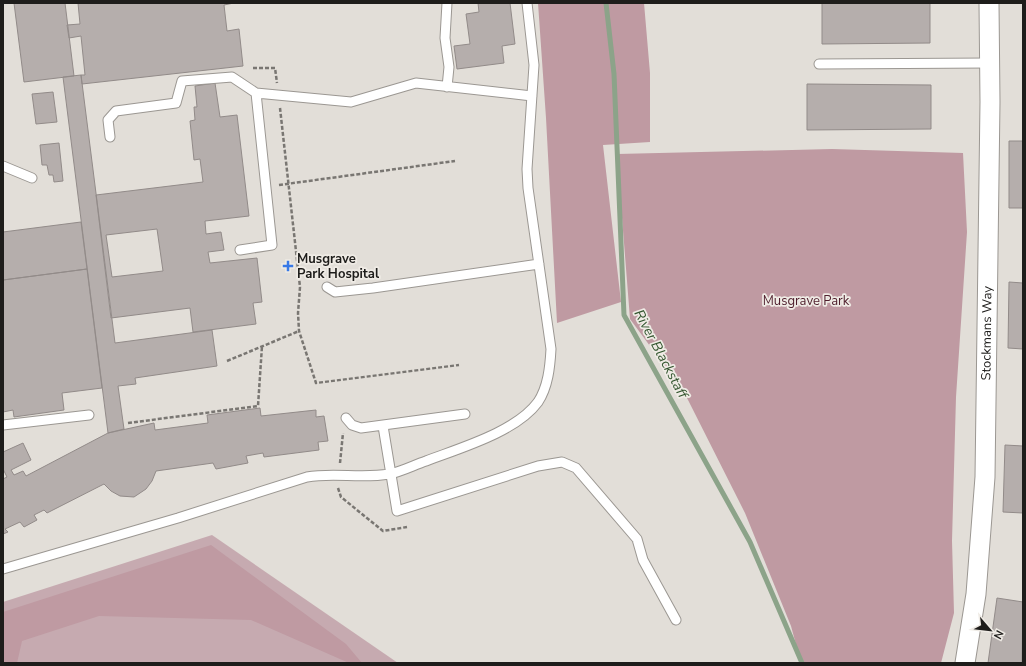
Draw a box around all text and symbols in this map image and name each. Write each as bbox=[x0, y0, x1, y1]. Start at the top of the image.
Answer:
place label: Musgrave Park Hospital bbox=[297, 250, 380, 283]
marker: Musgrave Park Hospital bbox=[282, 260, 294, 272]
street label: Stockmans Way bbox=[977, 286, 997, 381]
park label: Musgrave Park bbox=[763, 292, 850, 310]
water label: River Blackstaff bbox=[630, 306, 693, 403]
north arrow bbox=[970, 610, 1010, 650]
text: N bbox=[990, 627, 1007, 642]

